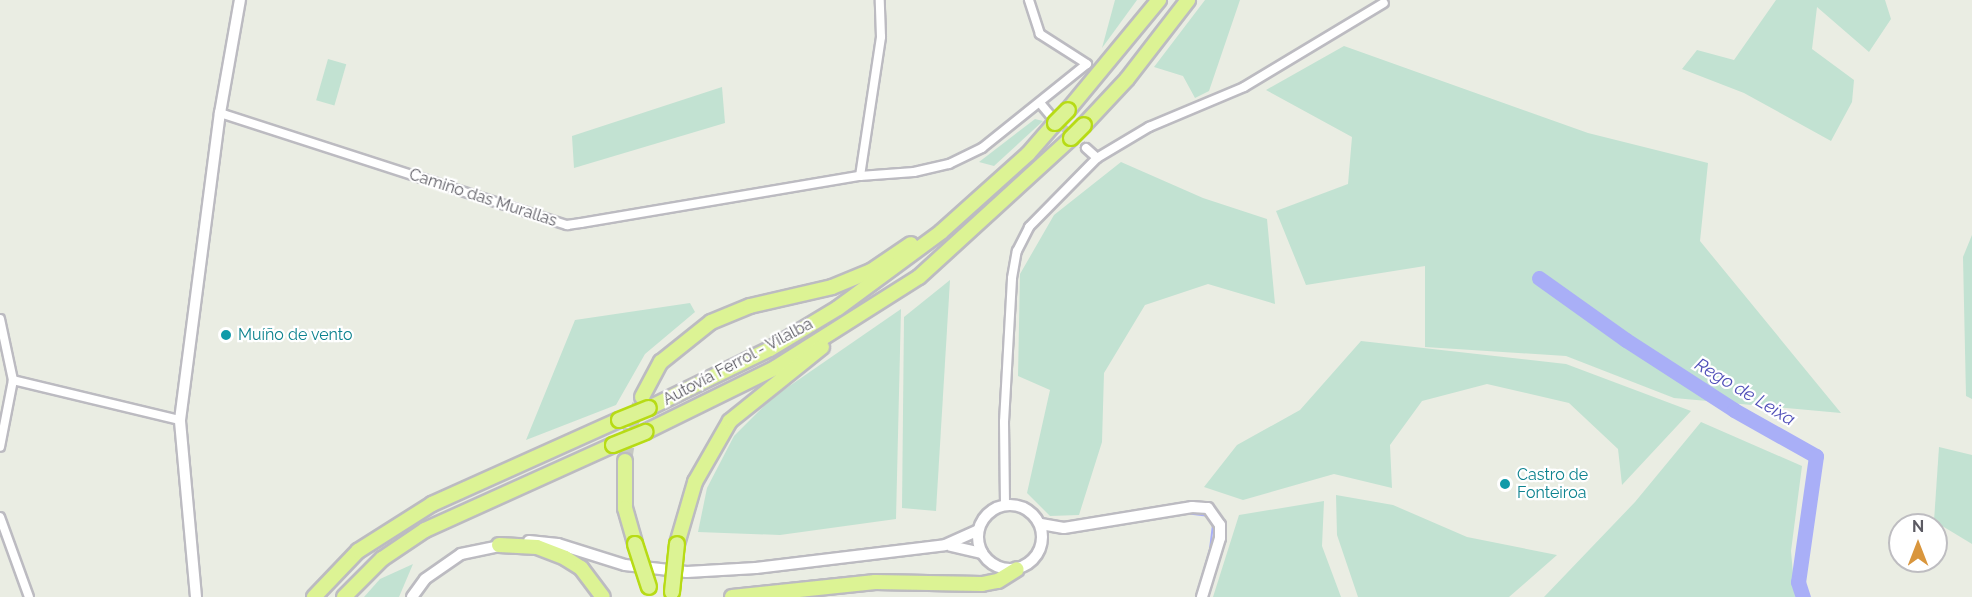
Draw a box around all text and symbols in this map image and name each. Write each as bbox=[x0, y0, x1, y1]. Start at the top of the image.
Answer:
street label: Camiño das Murallas bbox=[407, 165, 559, 231]
street label: Autovía Ferrol - Vilalba bbox=[659, 314, 817, 410]
place label: Muíño de vento bbox=[238, 325, 353, 345]
marker: Muíño de vento bbox=[219, 328, 233, 342]
water label: Rego de Leixa bbox=[1691, 354, 1799, 430]
place label: Castro de Fonteiroa bbox=[1517, 465, 1588, 503]
marker: Castro de Fonteiroa bbox=[1498, 477, 1512, 491]
north arrow bbox=[1888, 513, 1948, 573]
text: N bbox=[1912, 517, 1924, 536]

